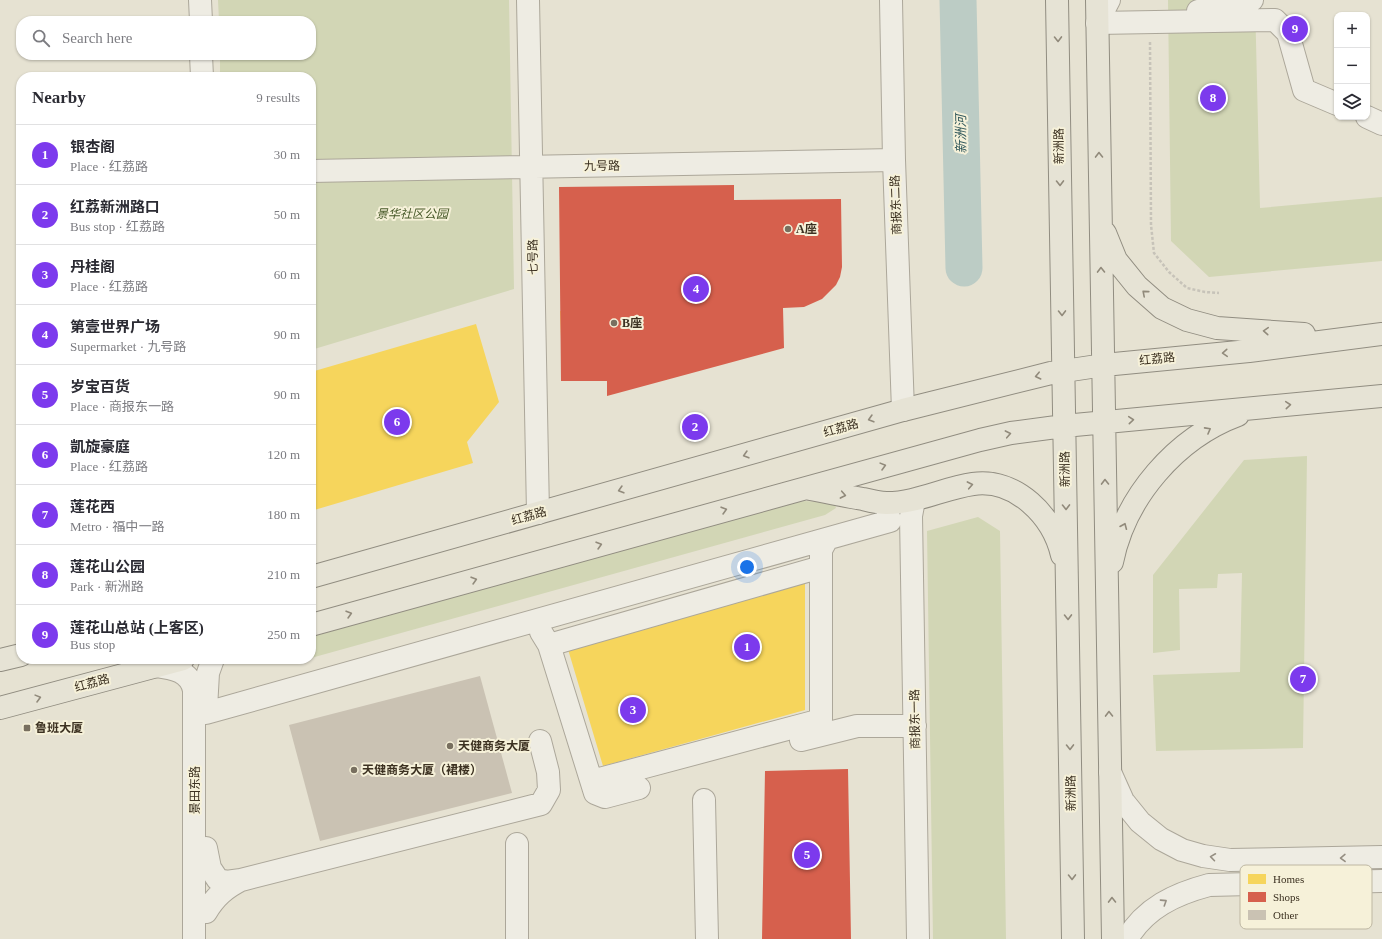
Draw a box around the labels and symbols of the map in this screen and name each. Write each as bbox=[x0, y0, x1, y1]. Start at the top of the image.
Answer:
pin: 9 bbox=[1282, 14, 1308, 44]
one-way arrow bbox=[1053, 36, 1062, 42]
pin: 8 bbox=[1200, 83, 1226, 113]
water label: 新洲河 bbox=[953, 111, 969, 154]
street label: 新洲路 bbox=[1052, 128, 1066, 164]
one-way arrow bbox=[1095, 152, 1104, 158]
street label: 九号路 bbox=[584, 159, 620, 173]
street label: 商报东二路 bbox=[888, 175, 904, 235]
one-way arrow bbox=[1056, 180, 1064, 186]
park label: 景华社区公园 bbox=[376, 207, 450, 221]
place label: A座 bbox=[796, 222, 817, 236]
marker: A座 bbox=[783, 224, 793, 234]
street label: 七号路 bbox=[526, 239, 540, 275]
one-way arrow bbox=[1097, 267, 1106, 273]
pin: 4 bbox=[683, 274, 709, 304]
one-way arrow bbox=[1143, 291, 1150, 298]
one-way arrow bbox=[1058, 310, 1066, 316]
place label: B座 bbox=[622, 316, 642, 330]
marker: B座 bbox=[609, 318, 619, 328]
one-way arrow bbox=[1263, 327, 1269, 336]
one-way arrow bbox=[1222, 349, 1228, 358]
street label: 红荔路 bbox=[1138, 350, 1176, 368]
one-way arrow bbox=[1035, 372, 1041, 380]
one-way arrow bbox=[1285, 401, 1291, 410]
pin: 6 bbox=[384, 407, 410, 437]
pin: 2 bbox=[682, 412, 708, 442]
one-way arrow bbox=[868, 415, 875, 423]
street label: 红荔路 bbox=[822, 416, 860, 440]
one-way arrow bbox=[1128, 416, 1134, 425]
one-way arrow bbox=[1204, 427, 1211, 435]
one-way arrow bbox=[1005, 430, 1011, 438]
one-way arrow bbox=[743, 450, 750, 459]
street label: 新洲路 bbox=[1058, 451, 1072, 487]
one-way arrow bbox=[879, 463, 886, 471]
one-way arrow bbox=[1101, 479, 1109, 485]
one-way arrow bbox=[967, 482, 973, 490]
one-way arrow bbox=[618, 485, 625, 494]
one-way arrow bbox=[840, 491, 846, 499]
street label: 红荔路 bbox=[510, 504, 548, 528]
one-way arrow bbox=[1062, 504, 1070, 510]
one-way arrow bbox=[721, 506, 728, 515]
one-way arrow bbox=[1119, 523, 1127, 531]
one-way arrow bbox=[595, 541, 602, 550]
your location bbox=[737, 557, 757, 577]
one-way arrow bbox=[470, 576, 477, 585]
one-way arrow bbox=[345, 611, 352, 619]
one-way arrow bbox=[1064, 614, 1072, 620]
pin: 1 bbox=[734, 632, 760, 662]
pin: 7 bbox=[1290, 664, 1316, 694]
street label: 红荔路 bbox=[73, 672, 111, 694]
street label: 商报东一路 bbox=[907, 689, 923, 749]
one-way arrow bbox=[34, 694, 41, 703]
pin: 3 bbox=[620, 695, 646, 725]
one-way arrow bbox=[1105, 711, 1113, 717]
place label: 鲁班大厦 bbox=[35, 721, 83, 735]
marker: 鲁班大厦 bbox=[22, 723, 32, 733]
place label: 天健商务大厦 bbox=[458, 739, 530, 753]
marker: 天健商务大厦 bbox=[445, 741, 455, 751]
one-way arrow bbox=[1066, 744, 1074, 750]
place label: 天健商务大厦（裙楼） bbox=[362, 763, 482, 777]
marker: 天健商务大厦（裙楼） bbox=[349, 765, 359, 775]
street label: 景田东路 bbox=[188, 766, 202, 814]
street label: 新洲路 bbox=[1064, 775, 1078, 811]
pin: 5 bbox=[794, 840, 820, 870]
one-way arrow bbox=[1210, 853, 1216, 862]
one-way arrow bbox=[1340, 854, 1346, 862]
legend bbox=[1240, 865, 1372, 929]
text: Homes bbox=[1273, 873, 1304, 885]
one-way arrow bbox=[1068, 874, 1076, 880]
text: Shops bbox=[1273, 891, 1300, 903]
one-way arrow bbox=[1108, 897, 1116, 903]
one-way arrow bbox=[1160, 899, 1167, 907]
text: Other bbox=[1273, 909, 1298, 921]

